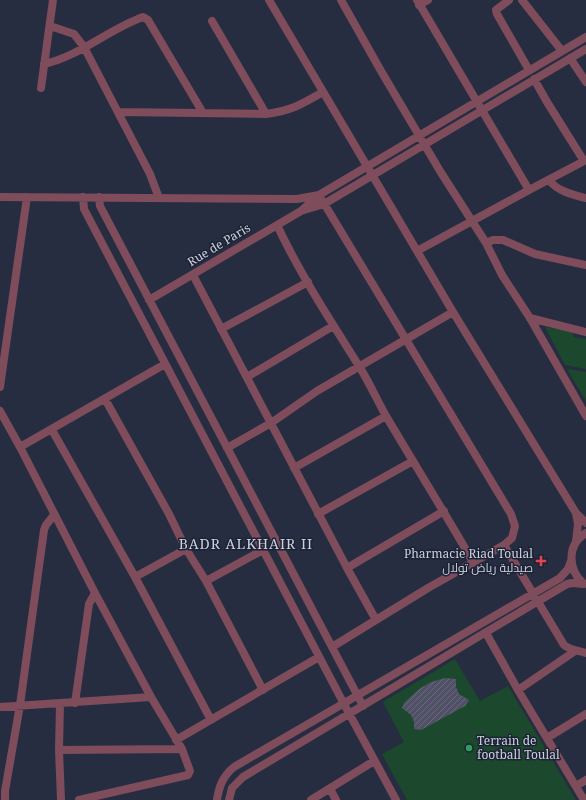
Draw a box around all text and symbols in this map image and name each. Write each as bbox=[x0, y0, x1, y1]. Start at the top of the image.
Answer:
street label: Rue de Paris bbox=[184, 219, 253, 270]
district label: BADR ALKHAIR II bbox=[179, 534, 313, 553]
place label: Pharmacie Riad Toulal صيدلية رياض تولال bbox=[404, 545, 533, 576]
marker: Pharmacie Riad Toulal صيدلية رياض تولال bbox=[536, 556, 546, 566]
place label: Terrain de football Toulal bbox=[477, 732, 560, 763]
marker: Terrain de football Toulal bbox=[464, 743, 474, 753]

